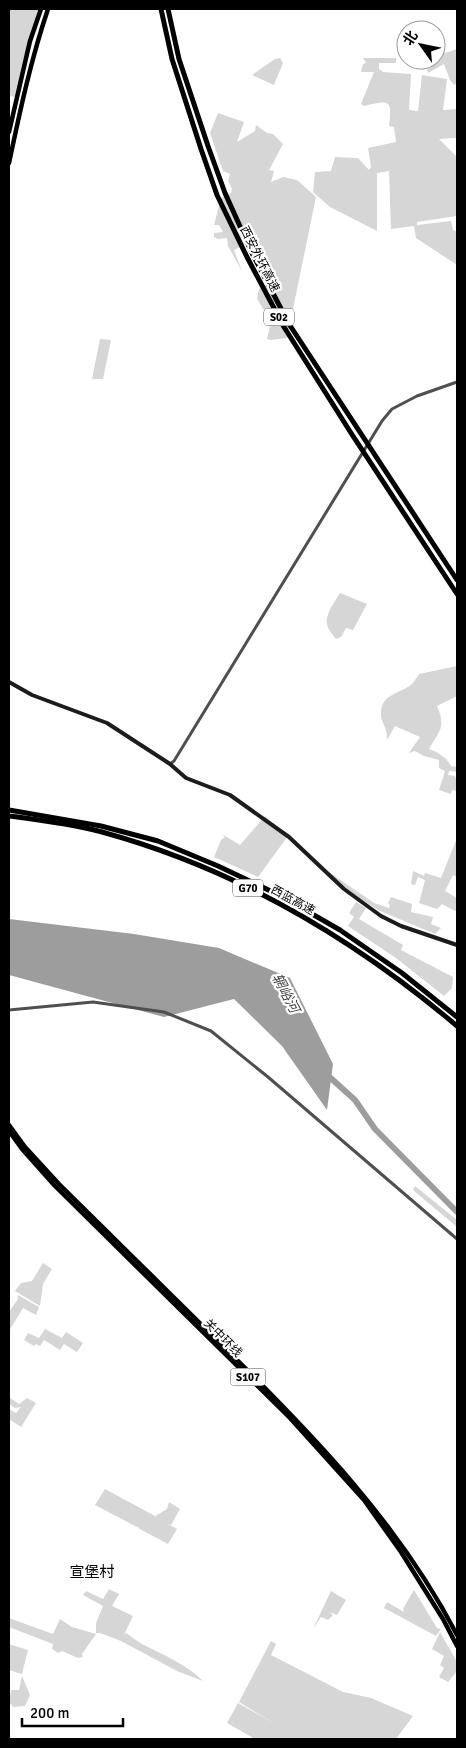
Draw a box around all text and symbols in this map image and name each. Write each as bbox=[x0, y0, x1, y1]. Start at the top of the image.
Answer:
north arrow bbox=[396, 20, 446, 70]
text: 北 bbox=[400, 28, 421, 49]
street label: 西安外环高速 bbox=[237, 224, 283, 295]
road number: S02 bbox=[264, 308, 294, 326]
road number: G70 bbox=[233, 880, 263, 896]
street label: 西蓝高速 bbox=[268, 882, 317, 919]
water label: 辋峪河 bbox=[268, 971, 304, 1018]
street label: 关中环线 bbox=[200, 1316, 245, 1361]
road number: S107 bbox=[230, 1368, 266, 1385]
district label: 宣堡村 bbox=[69, 1563, 115, 1581]
scale bar bbox=[22, 1696, 124, 1728]
text: 200 m bbox=[30, 1704, 70, 1722]

